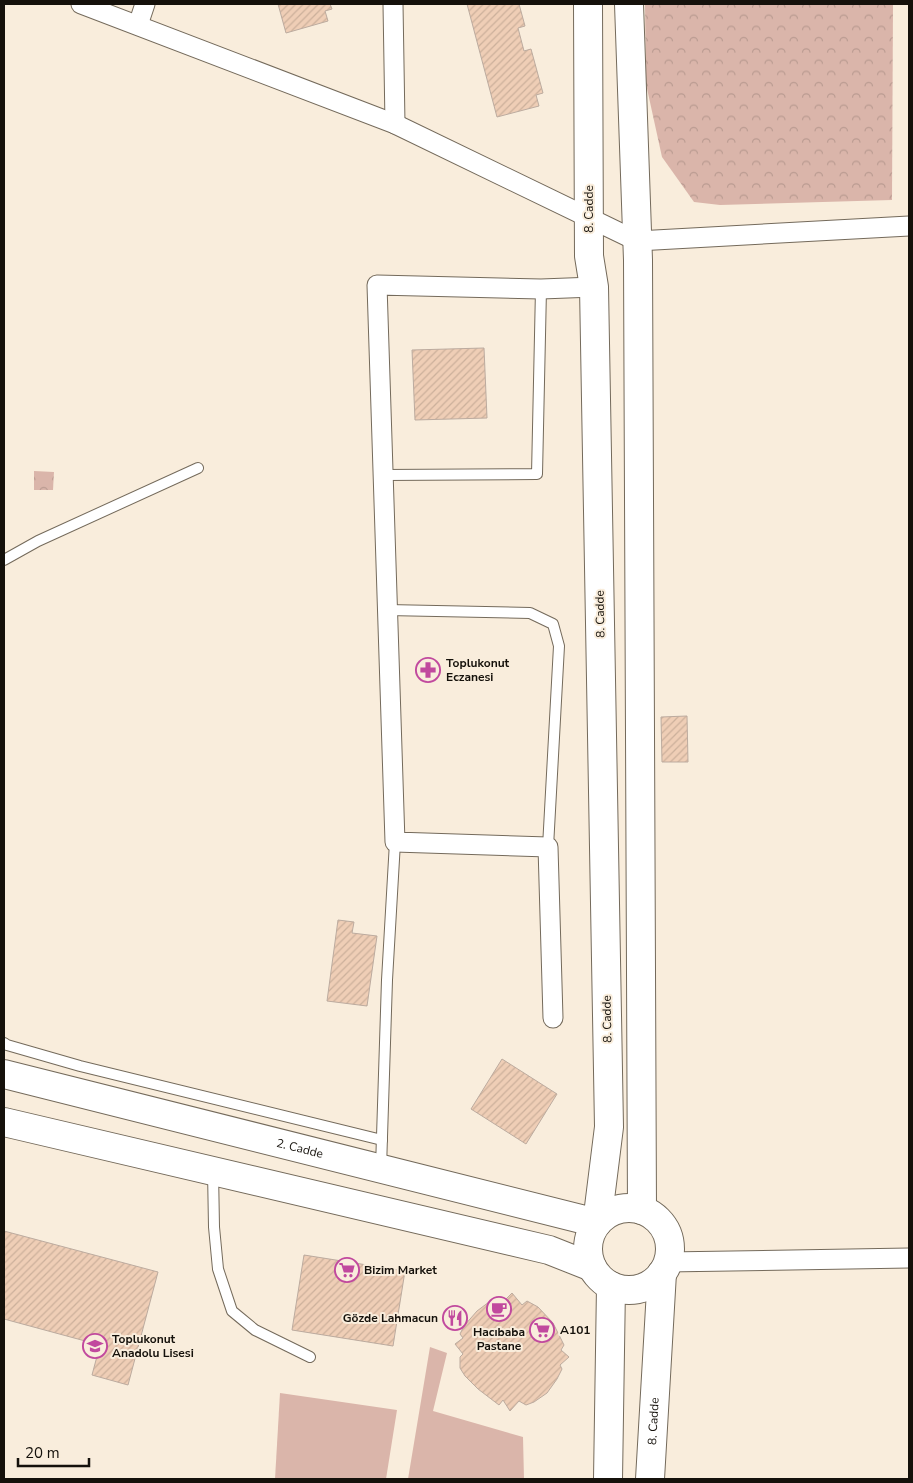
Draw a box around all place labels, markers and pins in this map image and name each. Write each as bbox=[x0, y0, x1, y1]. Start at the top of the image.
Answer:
place label: Toplukonut Eczanesi bbox=[446, 655, 510, 685]
pharmacy icon: Toplukonut Eczanesi bbox=[415, 657, 441, 683]
supermarket icon: Bizim Market bbox=[334, 1257, 360, 1283]
place label: Bizim Market bbox=[364, 1262, 437, 1278]
cafe icon: Hacıbaba Pastane bbox=[486, 1296, 512, 1322]
restaurant icon: Gözde Lahmacun bbox=[442, 1305, 468, 1331]
place label: Gözde Lahmacun bbox=[343, 1310, 438, 1326]
supermarket icon: A101 bbox=[529, 1317, 555, 1343]
place label: A101 bbox=[560, 1322, 591, 1338]
place label: Hacıbaba Pastane bbox=[473, 1324, 525, 1354]
place label: Toplukonut Anadolu Lisesi bbox=[112, 1331, 194, 1361]
school or university icon: Toplukonut Anadolu Lisesi bbox=[82, 1333, 108, 1359]

